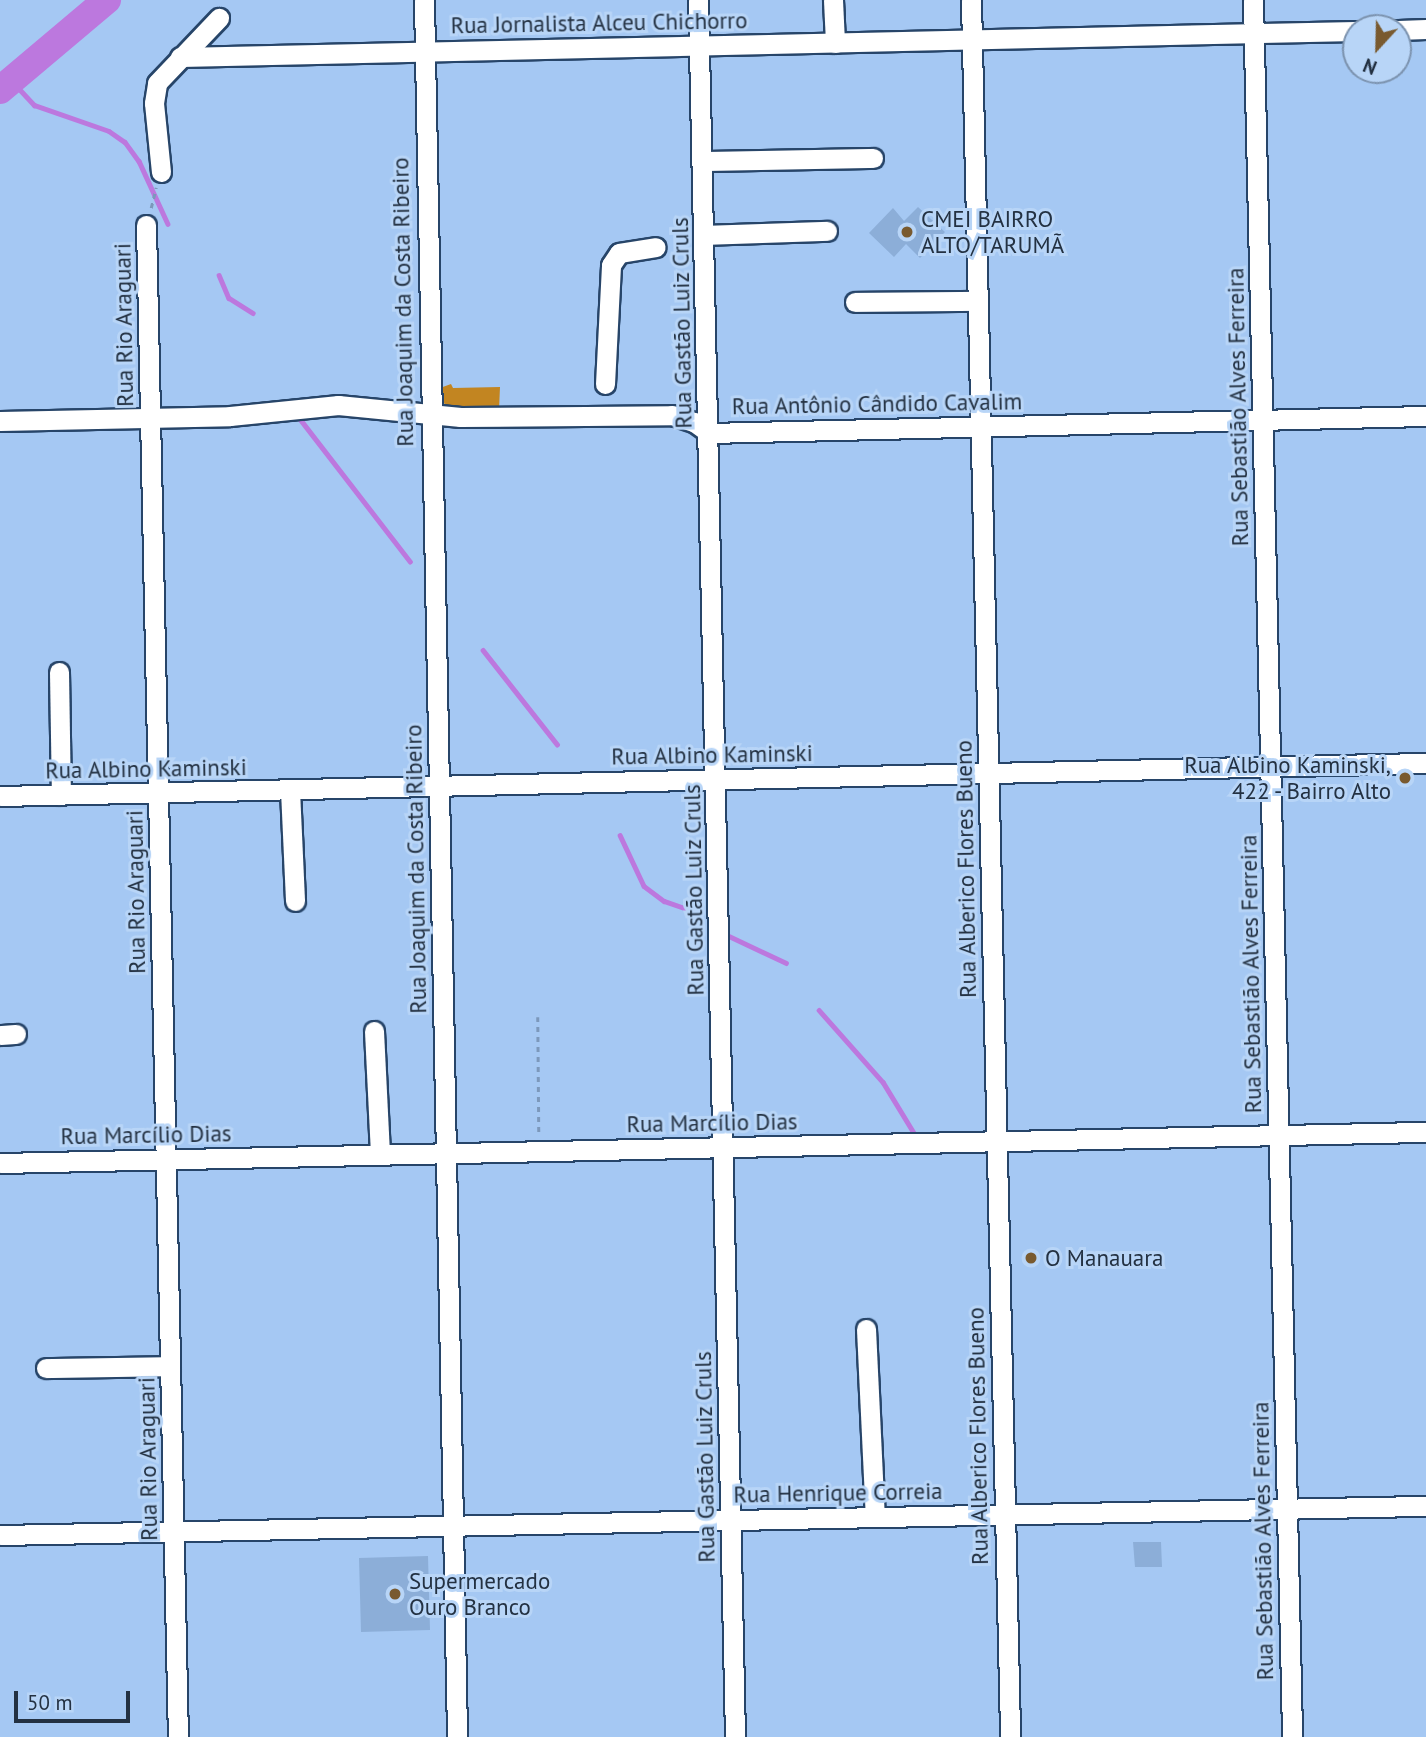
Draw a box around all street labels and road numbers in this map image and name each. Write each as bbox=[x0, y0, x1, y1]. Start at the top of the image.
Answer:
street label: Rua Jornalista Alceu Chichorro bbox=[450, 7, 748, 39]
street label: Rua Joaquim da Costa Ribeiro bbox=[387, 157, 419, 447]
street label: Rua Gastão Luiz Cruls bbox=[666, 217, 698, 429]
street label: Rua Rio Araguari bbox=[109, 243, 139, 407]
street label: Rua Sebastião Alves Ferreira bbox=[1222, 267, 1254, 547]
street label: Rua Antônio Cândido Cavalim bbox=[731, 388, 1023, 420]
street label: Rua Joaquim da Costa Ribeiro bbox=[400, 724, 432, 1014]
street label: Rua Albino Kaminski bbox=[611, 739, 813, 771]
street label: Rua Alberico Flores Bueno bbox=[950, 739, 982, 999]
street label: Rua Albino Kaminski bbox=[45, 753, 247, 785]
street label: Rua Gastão Luiz Cruls bbox=[678, 784, 710, 996]
street label: Rua Rio Araguari bbox=[121, 810, 151, 974]
street label: Rua Sebastião Alves Ferreira bbox=[1235, 834, 1267, 1114]
street label: Rua Marcílio Dias bbox=[626, 1108, 798, 1138]
street label: Rua Marcílio Dias bbox=[60, 1120, 232, 1150]
street label: Rua Alberico Flores Bueno bbox=[962, 1306, 994, 1566]
street label: Rua Gastão Luiz Cruls bbox=[689, 1351, 721, 1563]
street label: Rua Rio Araguari bbox=[133, 1377, 163, 1541]
street label: Rua Sebastião Alves Ferreira bbox=[1247, 1401, 1279, 1681]
street label: Rua Henrique Correia bbox=[733, 1477, 943, 1509]

